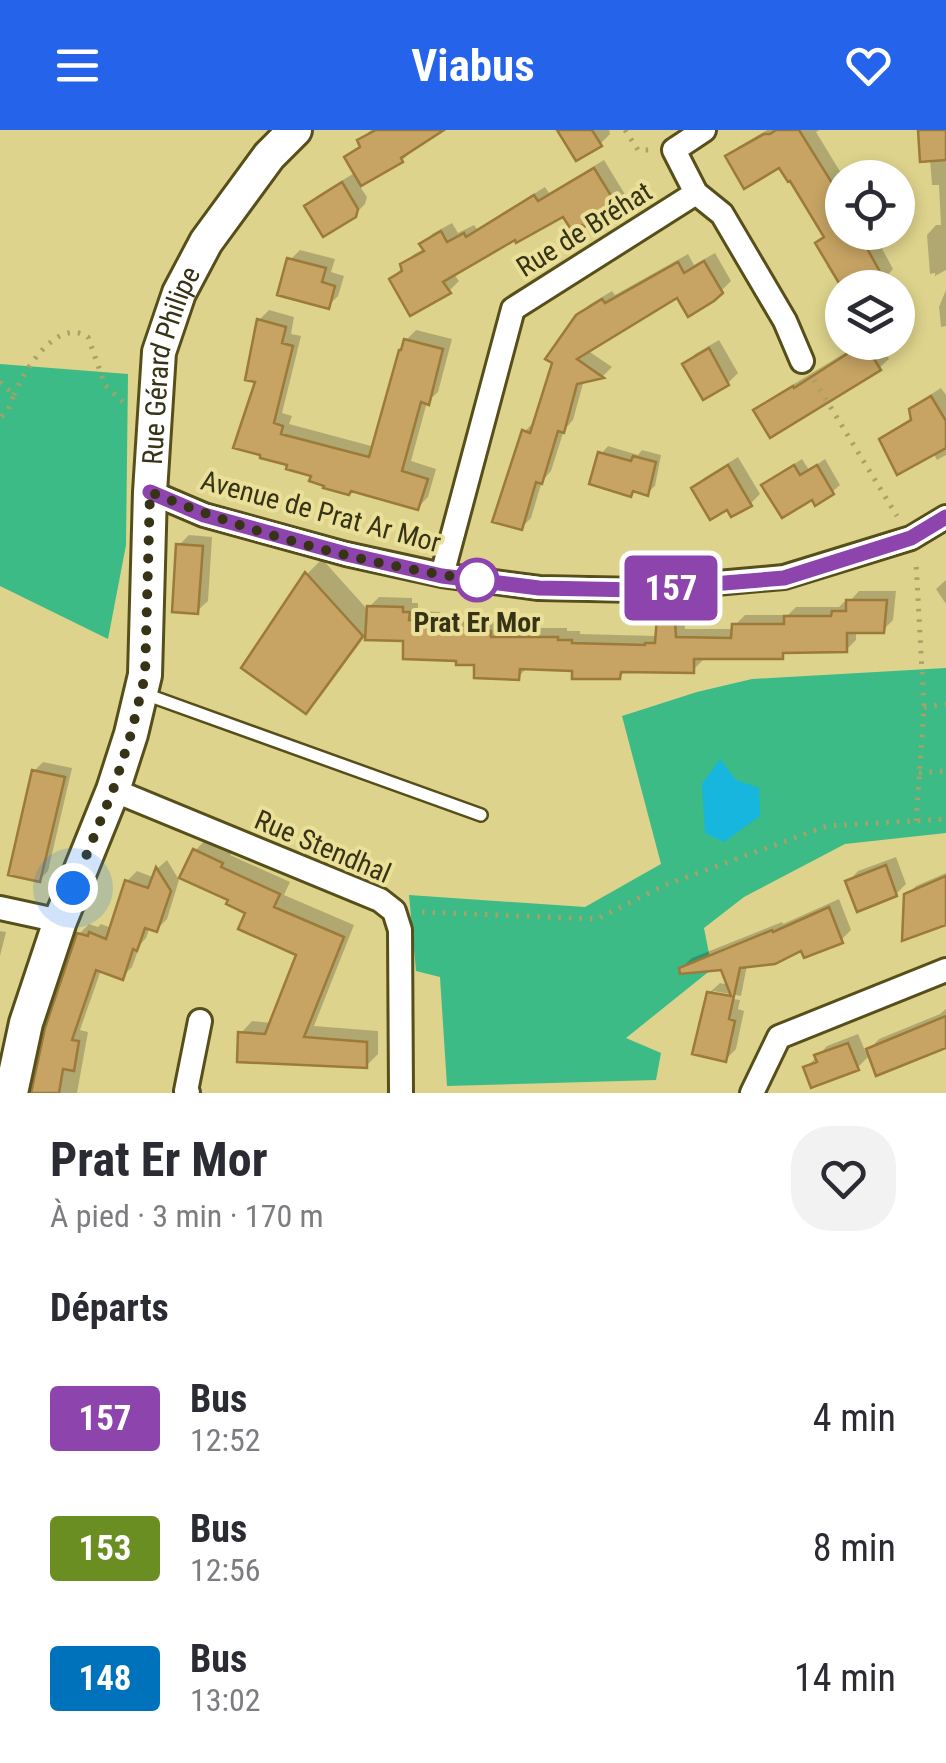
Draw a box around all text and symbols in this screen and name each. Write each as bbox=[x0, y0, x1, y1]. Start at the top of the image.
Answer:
icon: menu bbox=[50, 38, 105, 93]
icon: heart bbox=[841, 38, 896, 93]
text: Viabus bbox=[411, 39, 535, 92]
map controls bbox=[825, 160, 915, 360]
button: locate bbox=[825, 160, 915, 250]
street label: Rue de Bréhat bbox=[511, 175, 658, 284]
street label: Rue Gérard Philipe bbox=[136, 261, 207, 466]
button: layers bbox=[825, 270, 915, 360]
street label: Avenue de Prat Ar Mor bbox=[197, 464, 444, 559]
line badge: 157 bbox=[614, 556, 728, 620]
marker: Prat Er Mor bbox=[456, 559, 498, 601]
text: 157 bbox=[644, 568, 698, 609]
place label: Prat Er Mor bbox=[414, 606, 540, 639]
street label: Rue Stendhal bbox=[250, 803, 396, 890]
your location bbox=[48, 863, 98, 913]
button: heart bbox=[791, 1126, 896, 1231]
text: Prat Er Mor bbox=[50, 1131, 268, 1188]
text: À pied · 3 min · 170 m bbox=[50, 1197, 324, 1235]
text: Départs bbox=[50, 1286, 169, 1330]
text: Bus bbox=[190, 1377, 247, 1421]
text: 4 min bbox=[813, 1396, 896, 1440]
text: 157 bbox=[78, 1398, 132, 1439]
text: 12:52 bbox=[190, 1421, 261, 1459]
text: Bus bbox=[190, 1507, 247, 1551]
text: 8 min bbox=[813, 1526, 896, 1570]
text: 153 bbox=[78, 1528, 132, 1569]
text: 12:56 bbox=[190, 1551, 261, 1589]
text: Bus bbox=[190, 1637, 247, 1681]
text: 14 min bbox=[794, 1656, 896, 1700]
text: 148 bbox=[78, 1658, 132, 1699]
text: 13:02 bbox=[190, 1681, 261, 1719]

